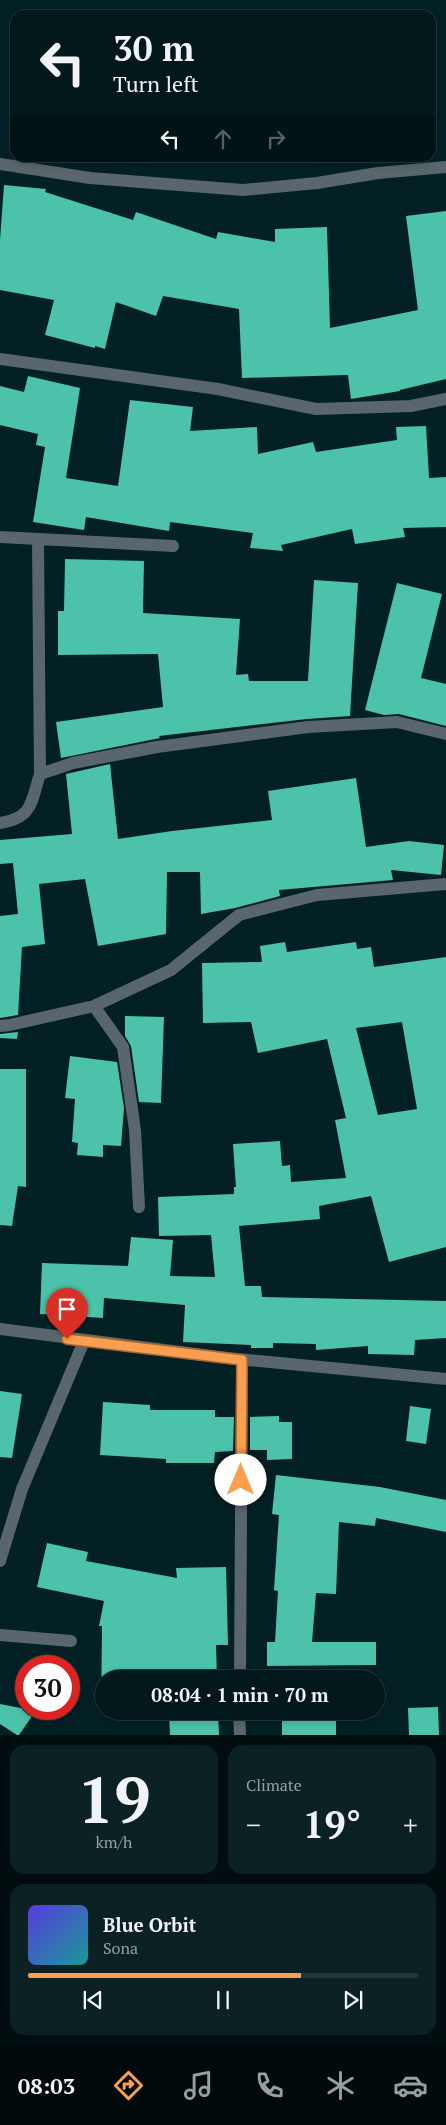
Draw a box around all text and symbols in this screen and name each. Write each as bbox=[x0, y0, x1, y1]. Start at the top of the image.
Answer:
text: 30 m bbox=[113, 25, 194, 71]
icon: left bbox=[30, 30, 95, 95]
text: Turn left bbox=[113, 69, 199, 98]
icon: left bbox=[156, 125, 184, 153]
icon: ahead bbox=[209, 125, 237, 153]
icon: right bbox=[262, 125, 290, 153]
pin bbox=[46, 1288, 88, 1339]
icon: arrive bbox=[53, 1295, 81, 1323]
position arrow bbox=[214, 1453, 266, 1505]
speed limit sign: 30 bbox=[15, 1655, 80, 1720]
text: 08:04 · 1 min · 70 m bbox=[151, 1682, 329, 1707]
text: 19 bbox=[77, 1755, 151, 1842]
text: Climate bbox=[246, 1774, 302, 1796]
text: 19° bbox=[303, 1799, 361, 1849]
text: − bbox=[246, 1806, 261, 1843]
text: + bbox=[403, 1806, 418, 1843]
text: km/h bbox=[96, 1831, 132, 1853]
text: Blue Orbit bbox=[103, 1912, 196, 1937]
text: Sona bbox=[103, 1937, 138, 1959]
icon: previous bbox=[79, 1986, 107, 2014]
icon: pause bbox=[209, 1986, 237, 2014]
icon: next bbox=[339, 1986, 367, 2014]
icon: directions bbox=[111, 2068, 146, 2103]
icon: music bbox=[181, 2068, 216, 2103]
icon: phone bbox=[252, 2068, 287, 2103]
icon: climate bbox=[323, 2068, 358, 2103]
icon: car bbox=[393, 2068, 428, 2103]
text: 08:03 bbox=[18, 2071, 75, 2100]

